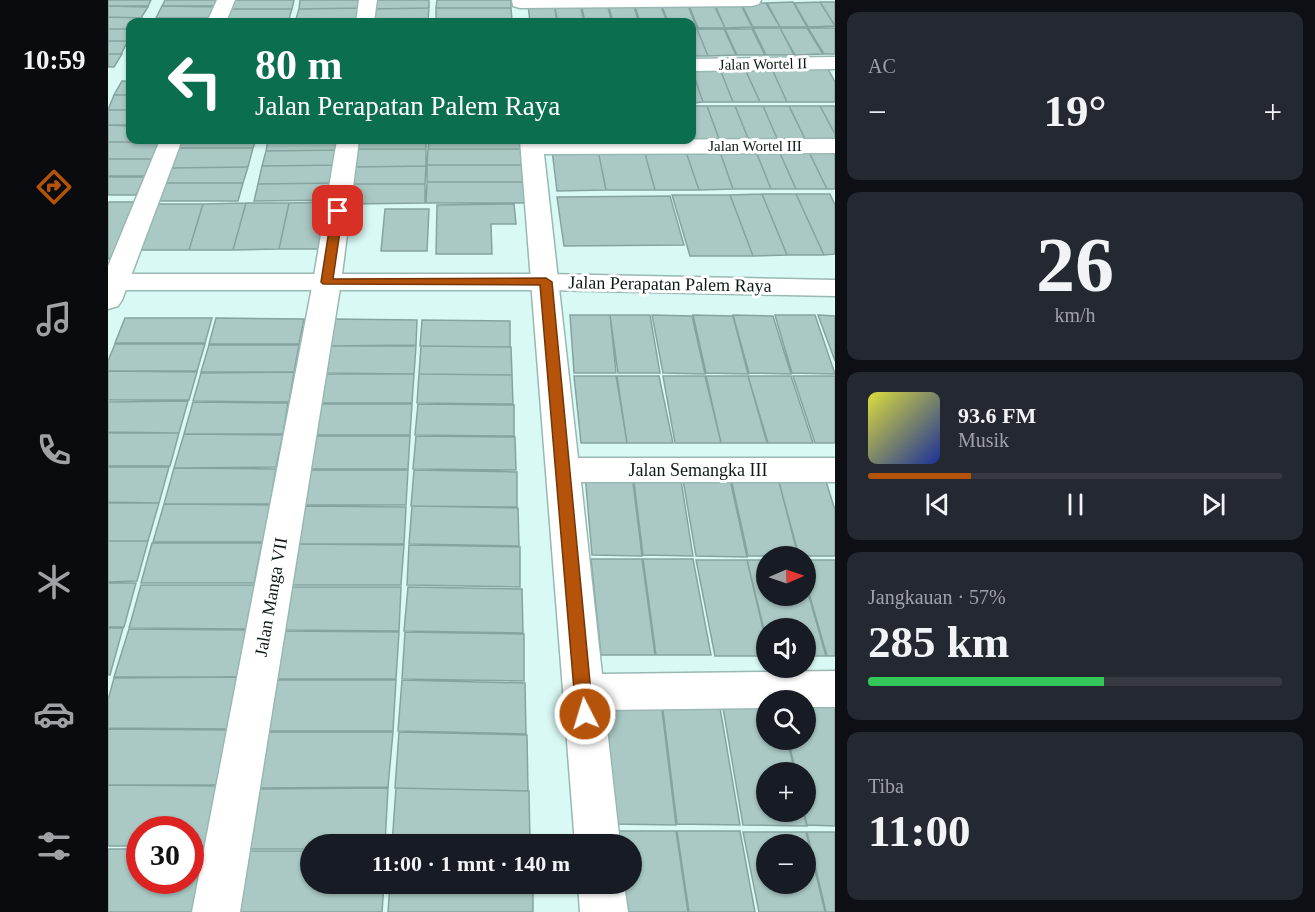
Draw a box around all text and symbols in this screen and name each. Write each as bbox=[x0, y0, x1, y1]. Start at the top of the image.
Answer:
icon: left bbox=[156, 42, 234, 120]
text: 80 m bbox=[255, 42, 343, 88]
text: 10:59 bbox=[23, 45, 86, 75]
street label: Jalan Wortel II bbox=[719, 55, 807, 73]
text: AC bbox=[868, 55, 896, 77]
text: 19° bbox=[1044, 86, 1107, 136]
text: Jalan Perapatan Palem Raya bbox=[255, 91, 560, 121]
text: − bbox=[868, 94, 887, 130]
text: + bbox=[1263, 94, 1282, 130]
street label: Jalan Wortel III bbox=[708, 138, 802, 154]
icon: directions bbox=[33, 166, 75, 208]
pin bbox=[312, 185, 363, 236]
icon: arrive bbox=[321, 194, 354, 227]
text: 26 bbox=[1036, 221, 1114, 308]
street label: Jalan Perapatan Palem Raya bbox=[568, 272, 772, 296]
icon: music bbox=[33, 298, 75, 340]
text: km/h bbox=[1054, 304, 1096, 326]
text: 93.6 FM bbox=[958, 403, 1036, 428]
icon: phone bbox=[33, 429, 75, 471]
text: Musik bbox=[958, 429, 1009, 451]
street label: Jalan Semangka III bbox=[629, 460, 767, 480]
icon: previous bbox=[921, 488, 954, 521]
icon: pause bbox=[1059, 488, 1092, 521]
icon: next bbox=[1197, 488, 1230, 521]
street label: Jalan Manga VII bbox=[251, 536, 291, 658]
north arrow bbox=[756, 546, 816, 606]
map controls bbox=[756, 546, 816, 894]
icon: climate bbox=[33, 561, 75, 603]
text: Jangkauan · 57% bbox=[868, 586, 1006, 608]
text: 285 km bbox=[868, 617, 1009, 667]
button: sound bbox=[756, 618, 816, 678]
position arrow bbox=[553, 682, 617, 746]
button: search bbox=[756, 690, 816, 750]
icon: car bbox=[33, 693, 75, 735]
button: + bbox=[756, 762, 816, 822]
text: Tiba bbox=[868, 775, 904, 797]
text: 11:00 bbox=[868, 806, 971, 856]
speed limit sign: 30 bbox=[126, 816, 204, 894]
icon: filters bbox=[33, 825, 75, 867]
button: − bbox=[756, 834, 816, 894]
text: 11:00 · 1 mnt · 140 m bbox=[372, 851, 570, 876]

